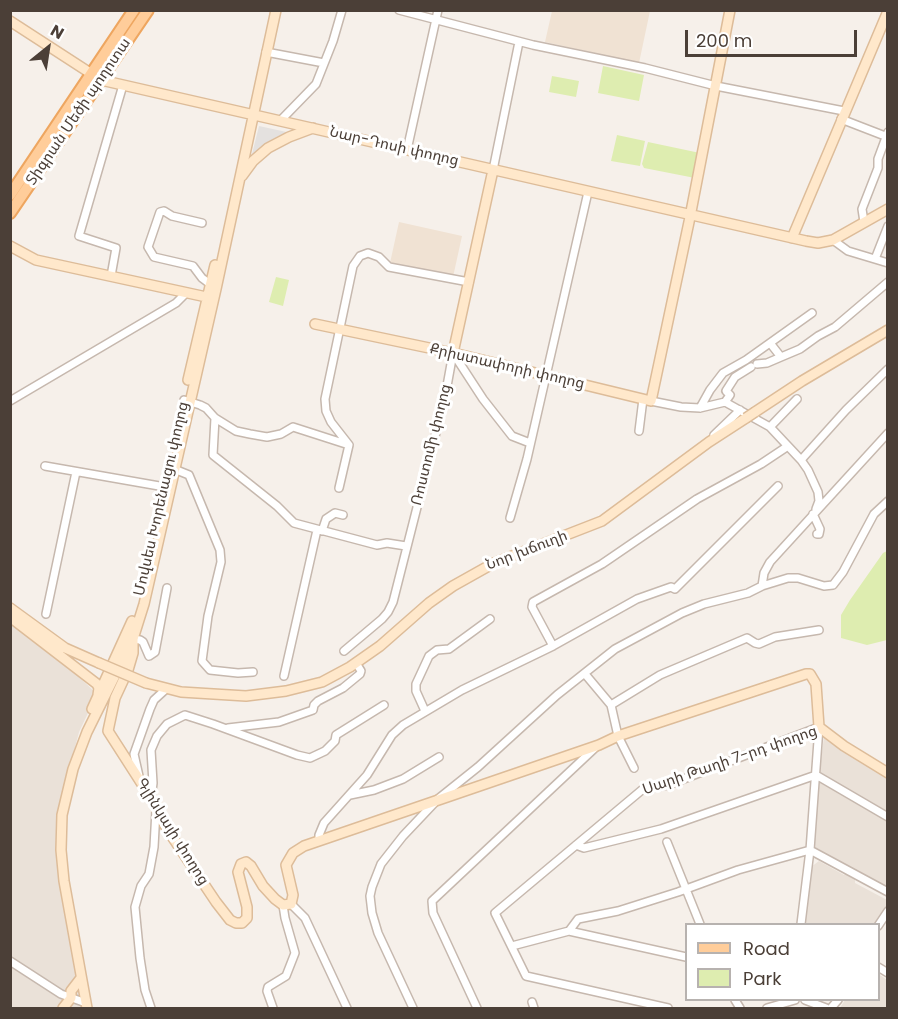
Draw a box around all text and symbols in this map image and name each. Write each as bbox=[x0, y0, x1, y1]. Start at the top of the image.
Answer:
north arrow bbox=[18, 18, 78, 78]
scale bar bbox=[688, 18, 860, 56]
text: N bbox=[46, 19, 68, 45]
text: 200 m bbox=[696, 28, 752, 53]
street label: Տիգրան Մեծի պողոտա bbox=[23, 35, 135, 189]
street label: Նար-Դոսի փողոց bbox=[328, 123, 460, 171]
street label: Քրիստափորի փողոց bbox=[428, 340, 586, 394]
street label: Ռոստոմի փողոց bbox=[408, 382, 456, 508]
street label: Մովսես Խորենացու փողոց bbox=[131, 400, 193, 598]
street label: Նոր խճուղի bbox=[484, 527, 570, 575]
street label: Սարի Թաղի 7-րդ փողոց bbox=[640, 723, 820, 799]
street label: Գլինկայի փողոց bbox=[132, 775, 212, 889]
legend bbox=[685, 923, 880, 1001]
text: Road bbox=[743, 936, 790, 961]
text: Park bbox=[743, 966, 782, 991]

